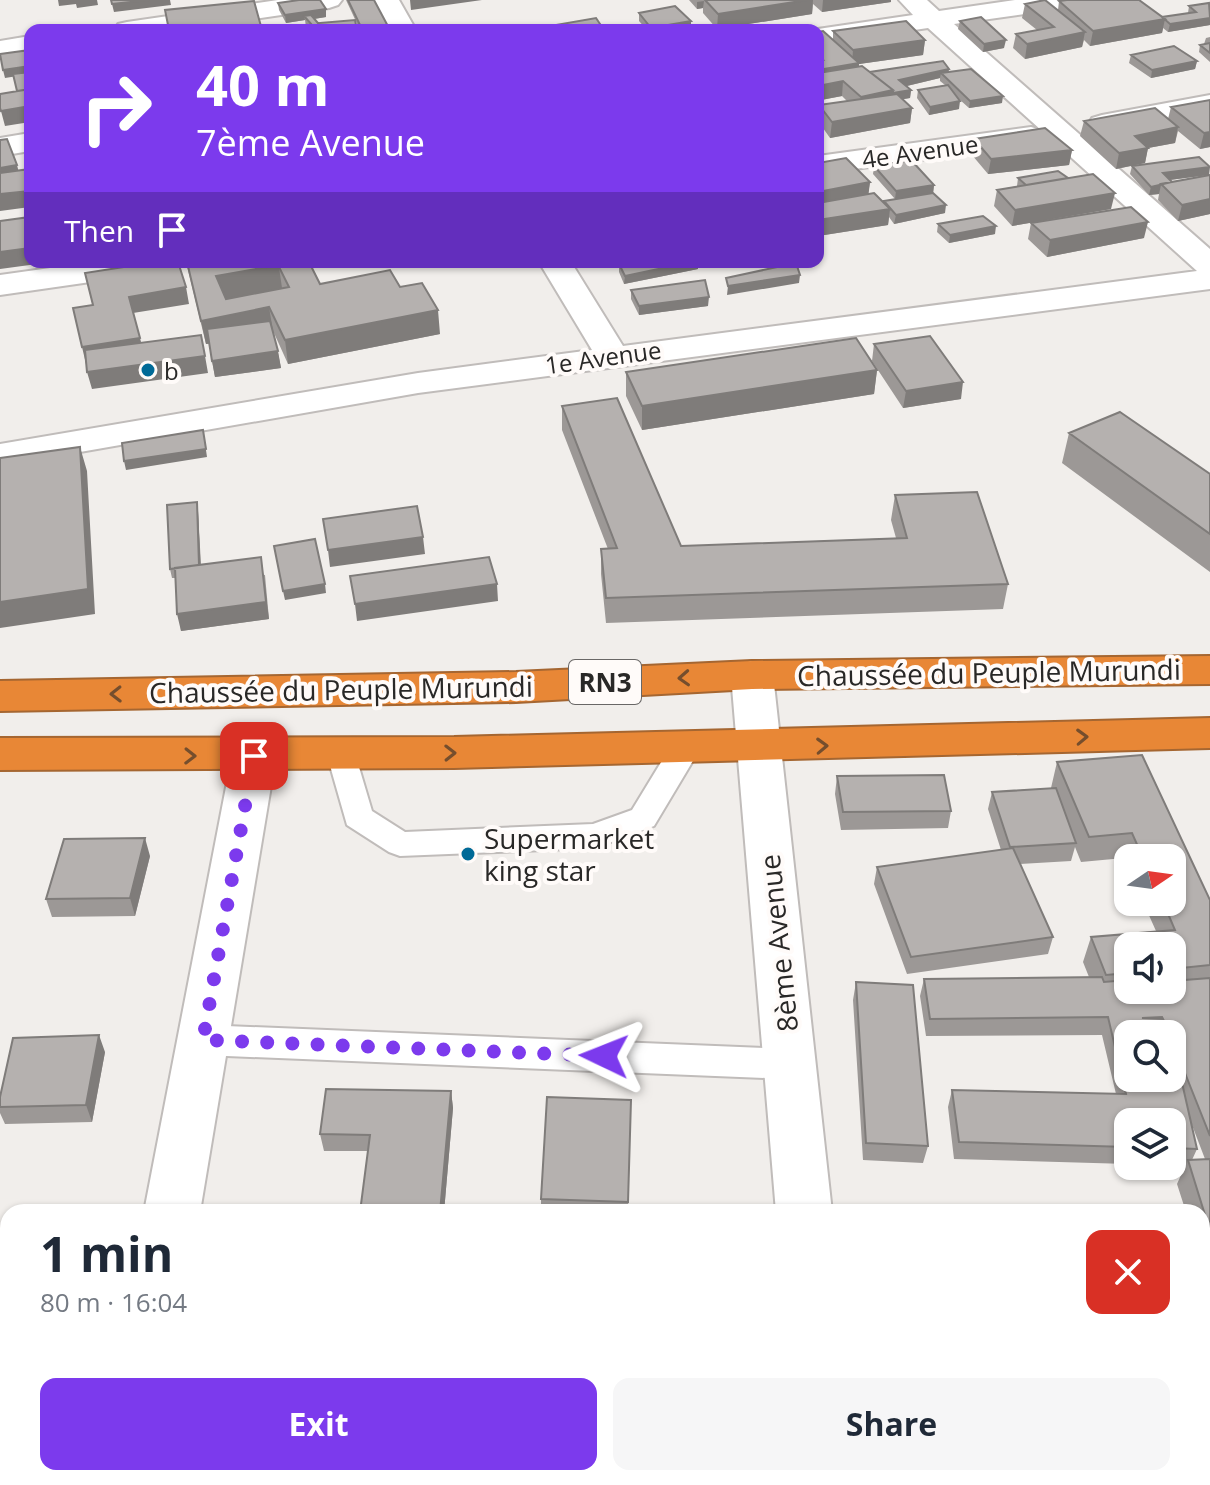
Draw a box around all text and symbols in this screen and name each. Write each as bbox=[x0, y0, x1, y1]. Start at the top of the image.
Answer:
text: 40 m bbox=[196, 46, 330, 122]
icon: right bbox=[64, 56, 168, 160]
text: 7ème Avenue bbox=[196, 118, 425, 167]
street label: 4e Avenue bbox=[860, 127, 980, 175]
icon: arrive bbox=[150, 208, 194, 252]
text: Then bbox=[64, 210, 134, 251]
street label: 1e Avenue bbox=[543, 333, 663, 381]
place label: b bbox=[164, 354, 179, 387]
marker: b bbox=[139, 361, 157, 379]
street label: Chaussée du Peuple Murundi bbox=[797, 650, 1181, 694]
road number: RN3 bbox=[569, 660, 641, 704]
street label: Chaussée du Peuple Murundi bbox=[149, 667, 533, 711]
one-way arrow bbox=[677, 670, 690, 687]
one-way arrow bbox=[109, 685, 122, 702]
pin bbox=[220, 722, 288, 790]
one-way arrow bbox=[1076, 729, 1089, 746]
icon: arrive bbox=[232, 734, 276, 778]
one-way arrow bbox=[816, 737, 829, 754]
one-way arrow bbox=[444, 745, 457, 762]
one-way arrow bbox=[184, 747, 197, 765]
place label: Supermarket king star bbox=[484, 819, 654, 889]
north arrow bbox=[1114, 844, 1186, 916]
map controls bbox=[1114, 844, 1186, 1180]
marker: Supermarket king star bbox=[459, 845, 477, 863]
street label: 8ème Avenue bbox=[750, 852, 806, 1034]
button: sound bbox=[1114, 932, 1186, 1004]
position arrow bbox=[562, 1014, 646, 1098]
button: search bbox=[1114, 1020, 1186, 1092]
button: layers bbox=[1114, 1108, 1186, 1180]
text: 1 min bbox=[40, 1221, 173, 1286]
button: close bbox=[1086, 1230, 1170, 1314]
text: 80 m · 16:04 bbox=[40, 1284, 187, 1320]
button: Exit bbox=[40, 1378, 597, 1470]
button: Share bbox=[613, 1378, 1170, 1470]

